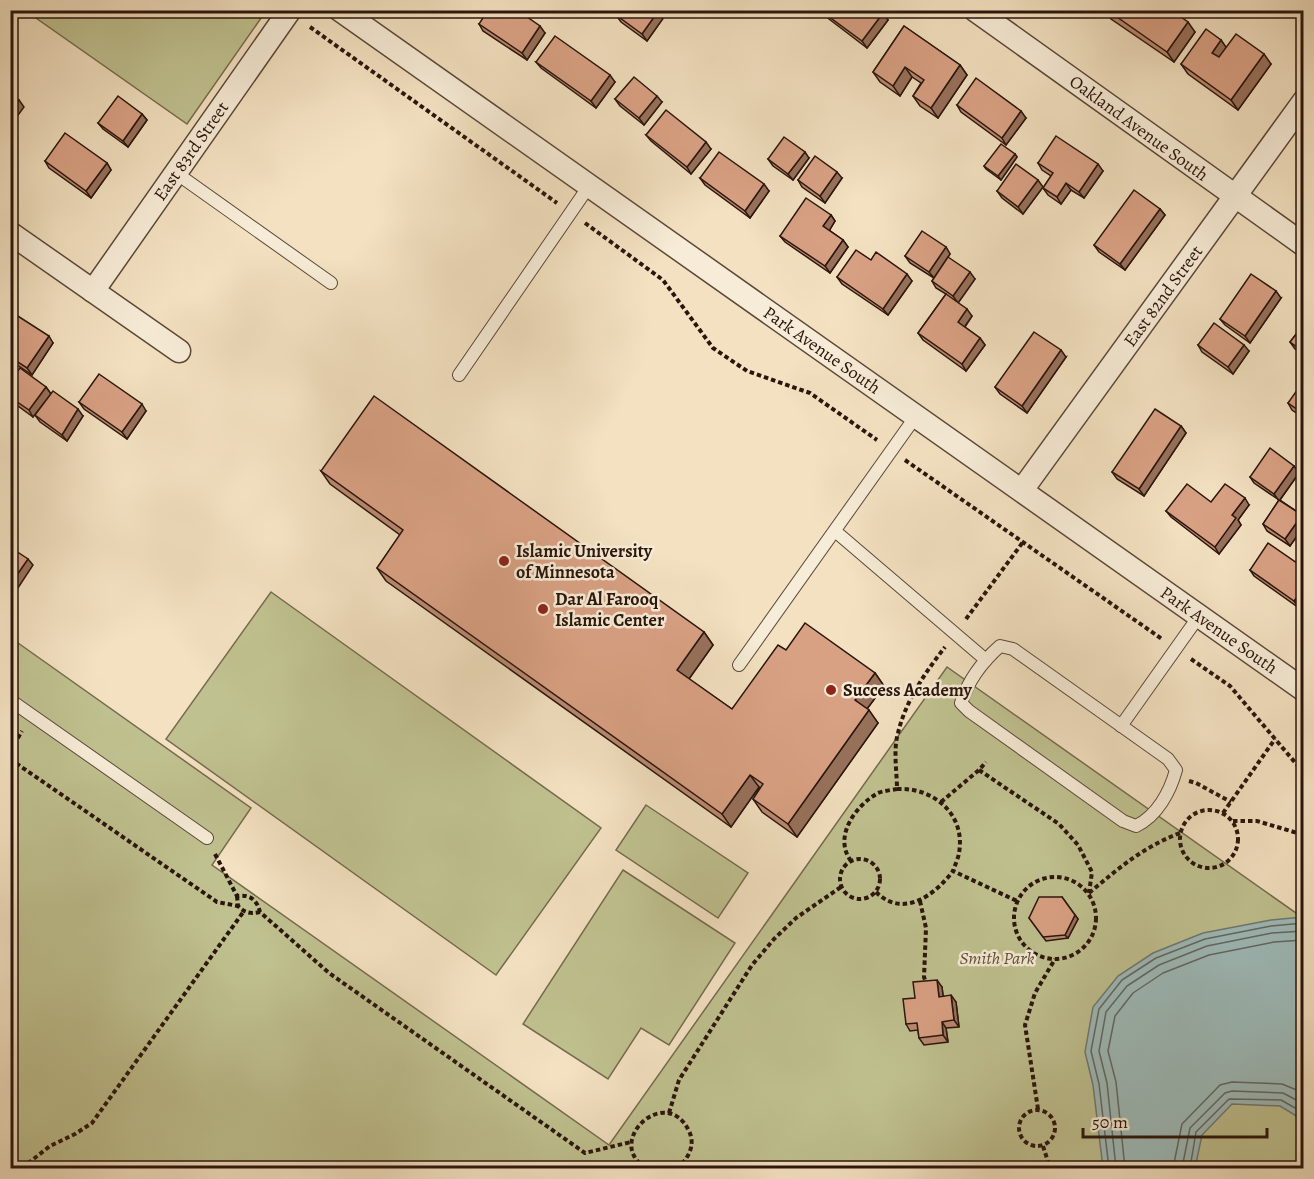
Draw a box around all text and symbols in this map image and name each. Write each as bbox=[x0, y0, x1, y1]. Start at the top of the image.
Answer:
street label: Oakland Avenue South bbox=[1065, 69, 1214, 187]
street label: East 83rd Street bbox=[148, 97, 234, 205]
street label: East 82nd Street bbox=[1118, 240, 1208, 352]
street label: Park Avenue South bbox=[759, 301, 886, 400]
place label: Islamic University of Minnesota bbox=[516, 539, 653, 584]
marker: Islamic University of Minnesota bbox=[497, 554, 511, 568]
street label: Park Avenue South bbox=[1156, 581, 1283, 680]
place label: Dar Al Farooq Islamic Center bbox=[555, 587, 665, 632]
marker: Dar Al Farooq Islamic Center bbox=[536, 602, 550, 616]
place label: Success Academy bbox=[843, 678, 973, 702]
marker: Success Academy bbox=[824, 683, 838, 697]
park label: Smith Park bbox=[959, 946, 1035, 970]
scale bar bbox=[1083, 1101, 1268, 1139]
text: 50 m bbox=[1092, 1110, 1128, 1134]

